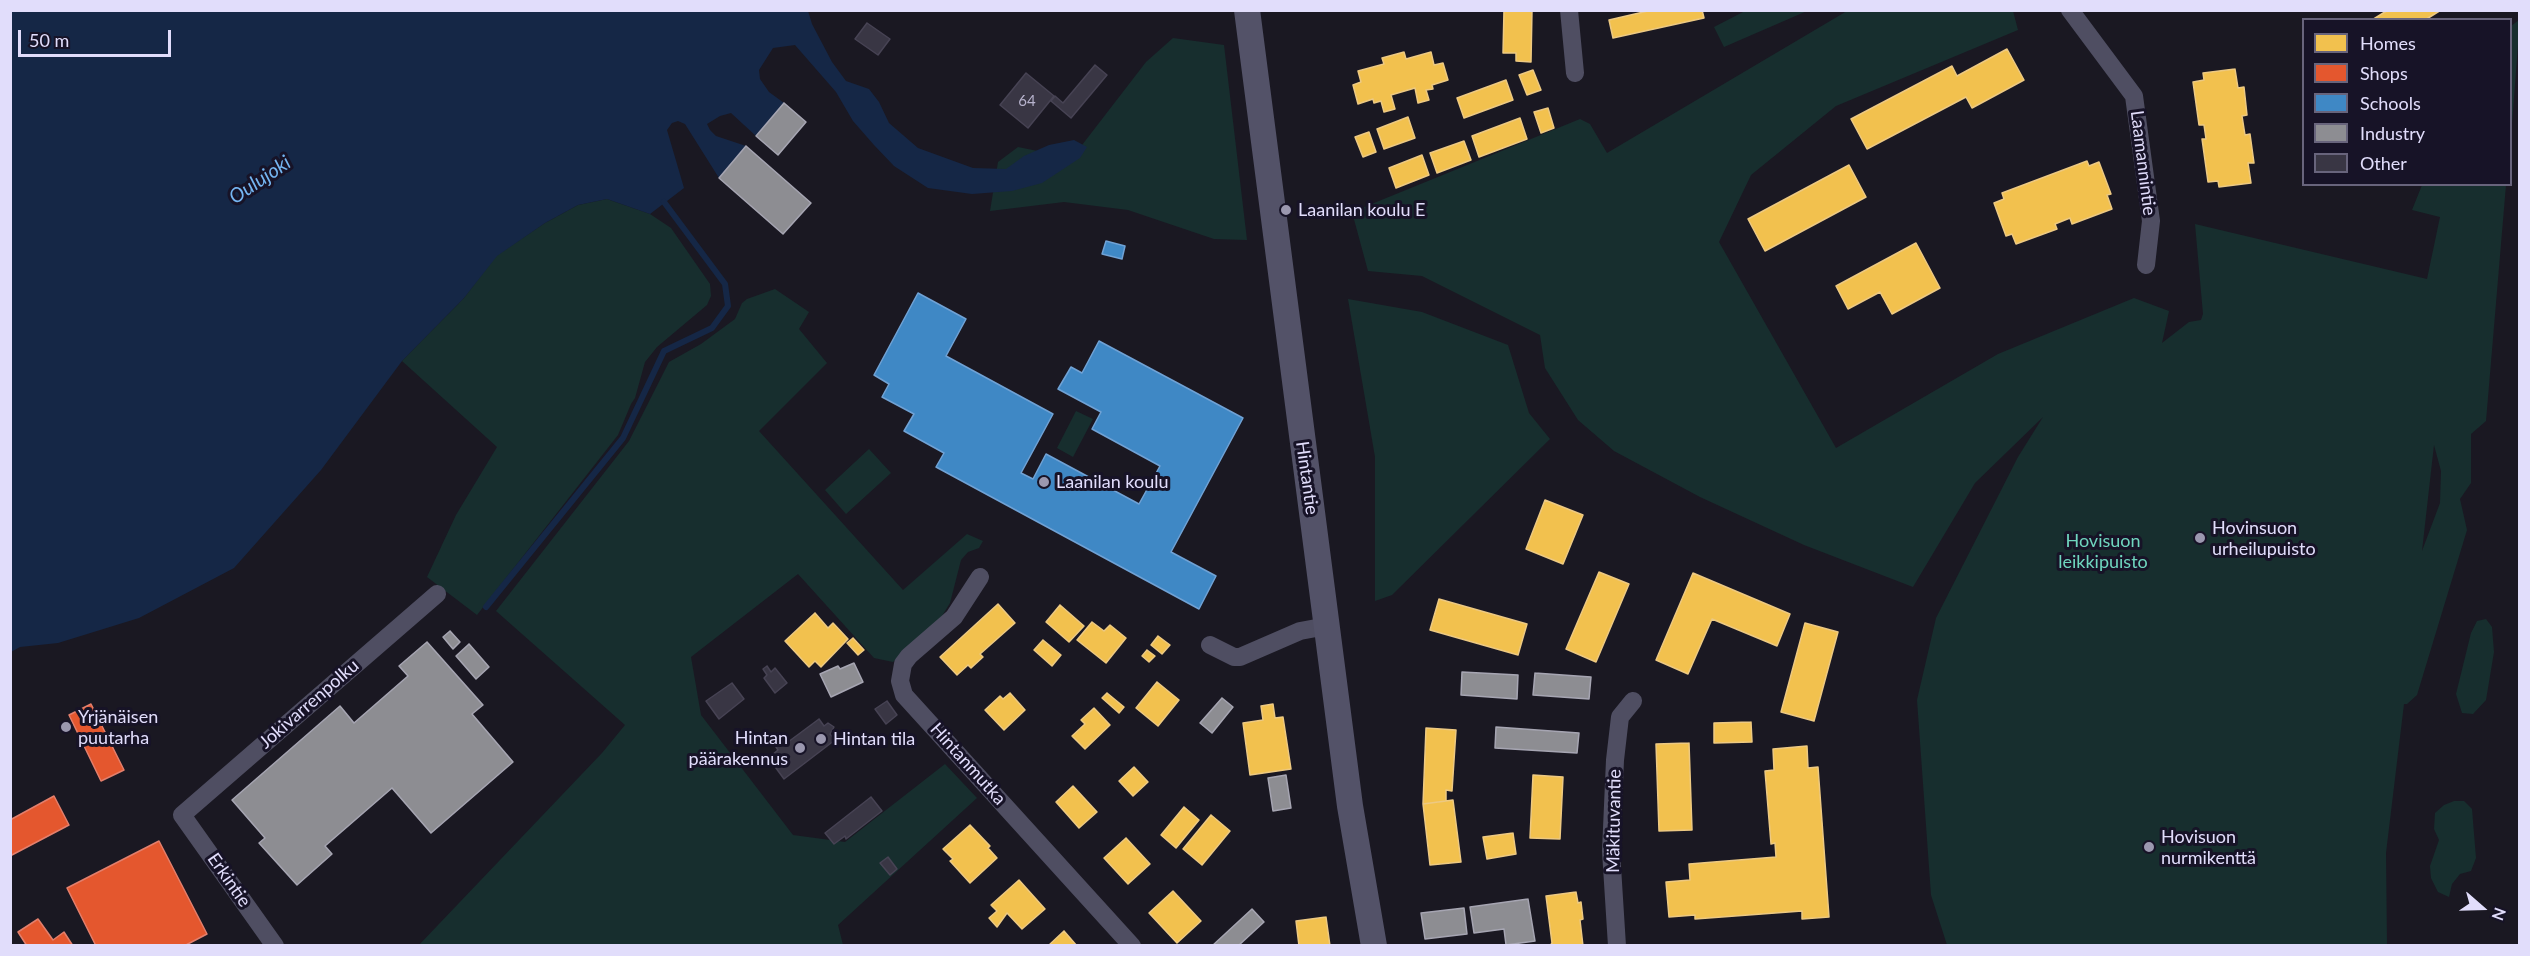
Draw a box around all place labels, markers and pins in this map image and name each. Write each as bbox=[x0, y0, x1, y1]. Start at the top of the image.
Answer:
place label: Laanilan koulu E bbox=[1298, 199, 1426, 221]
marker: Laanilan koulu E bbox=[1279, 203, 1293, 217]
place label: Laanilan koulu bbox=[1056, 471, 1168, 493]
marker: Laanilan koulu bbox=[1037, 475, 1051, 489]
place label: Hovinsuon urheilupuisto bbox=[2212, 517, 2316, 560]
marker: Hovinsuon urheilupuisto bbox=[2193, 531, 2207, 545]
place label: Yrjänäisen puutarha bbox=[78, 706, 158, 748]
marker: Yrjänäisen puutarha bbox=[59, 720, 73, 734]
place label: Hintan päärakennus bbox=[689, 727, 788, 770]
place label: Hintan tila bbox=[833, 728, 915, 750]
marker: Hintan tila bbox=[814, 732, 828, 746]
marker: Hintan päärakennus bbox=[793, 741, 807, 755]
place label: Hovisuon nurmikenttä bbox=[2161, 826, 2256, 868]
marker: Hovisuon nurmikenttä bbox=[2142, 840, 2156, 854]

